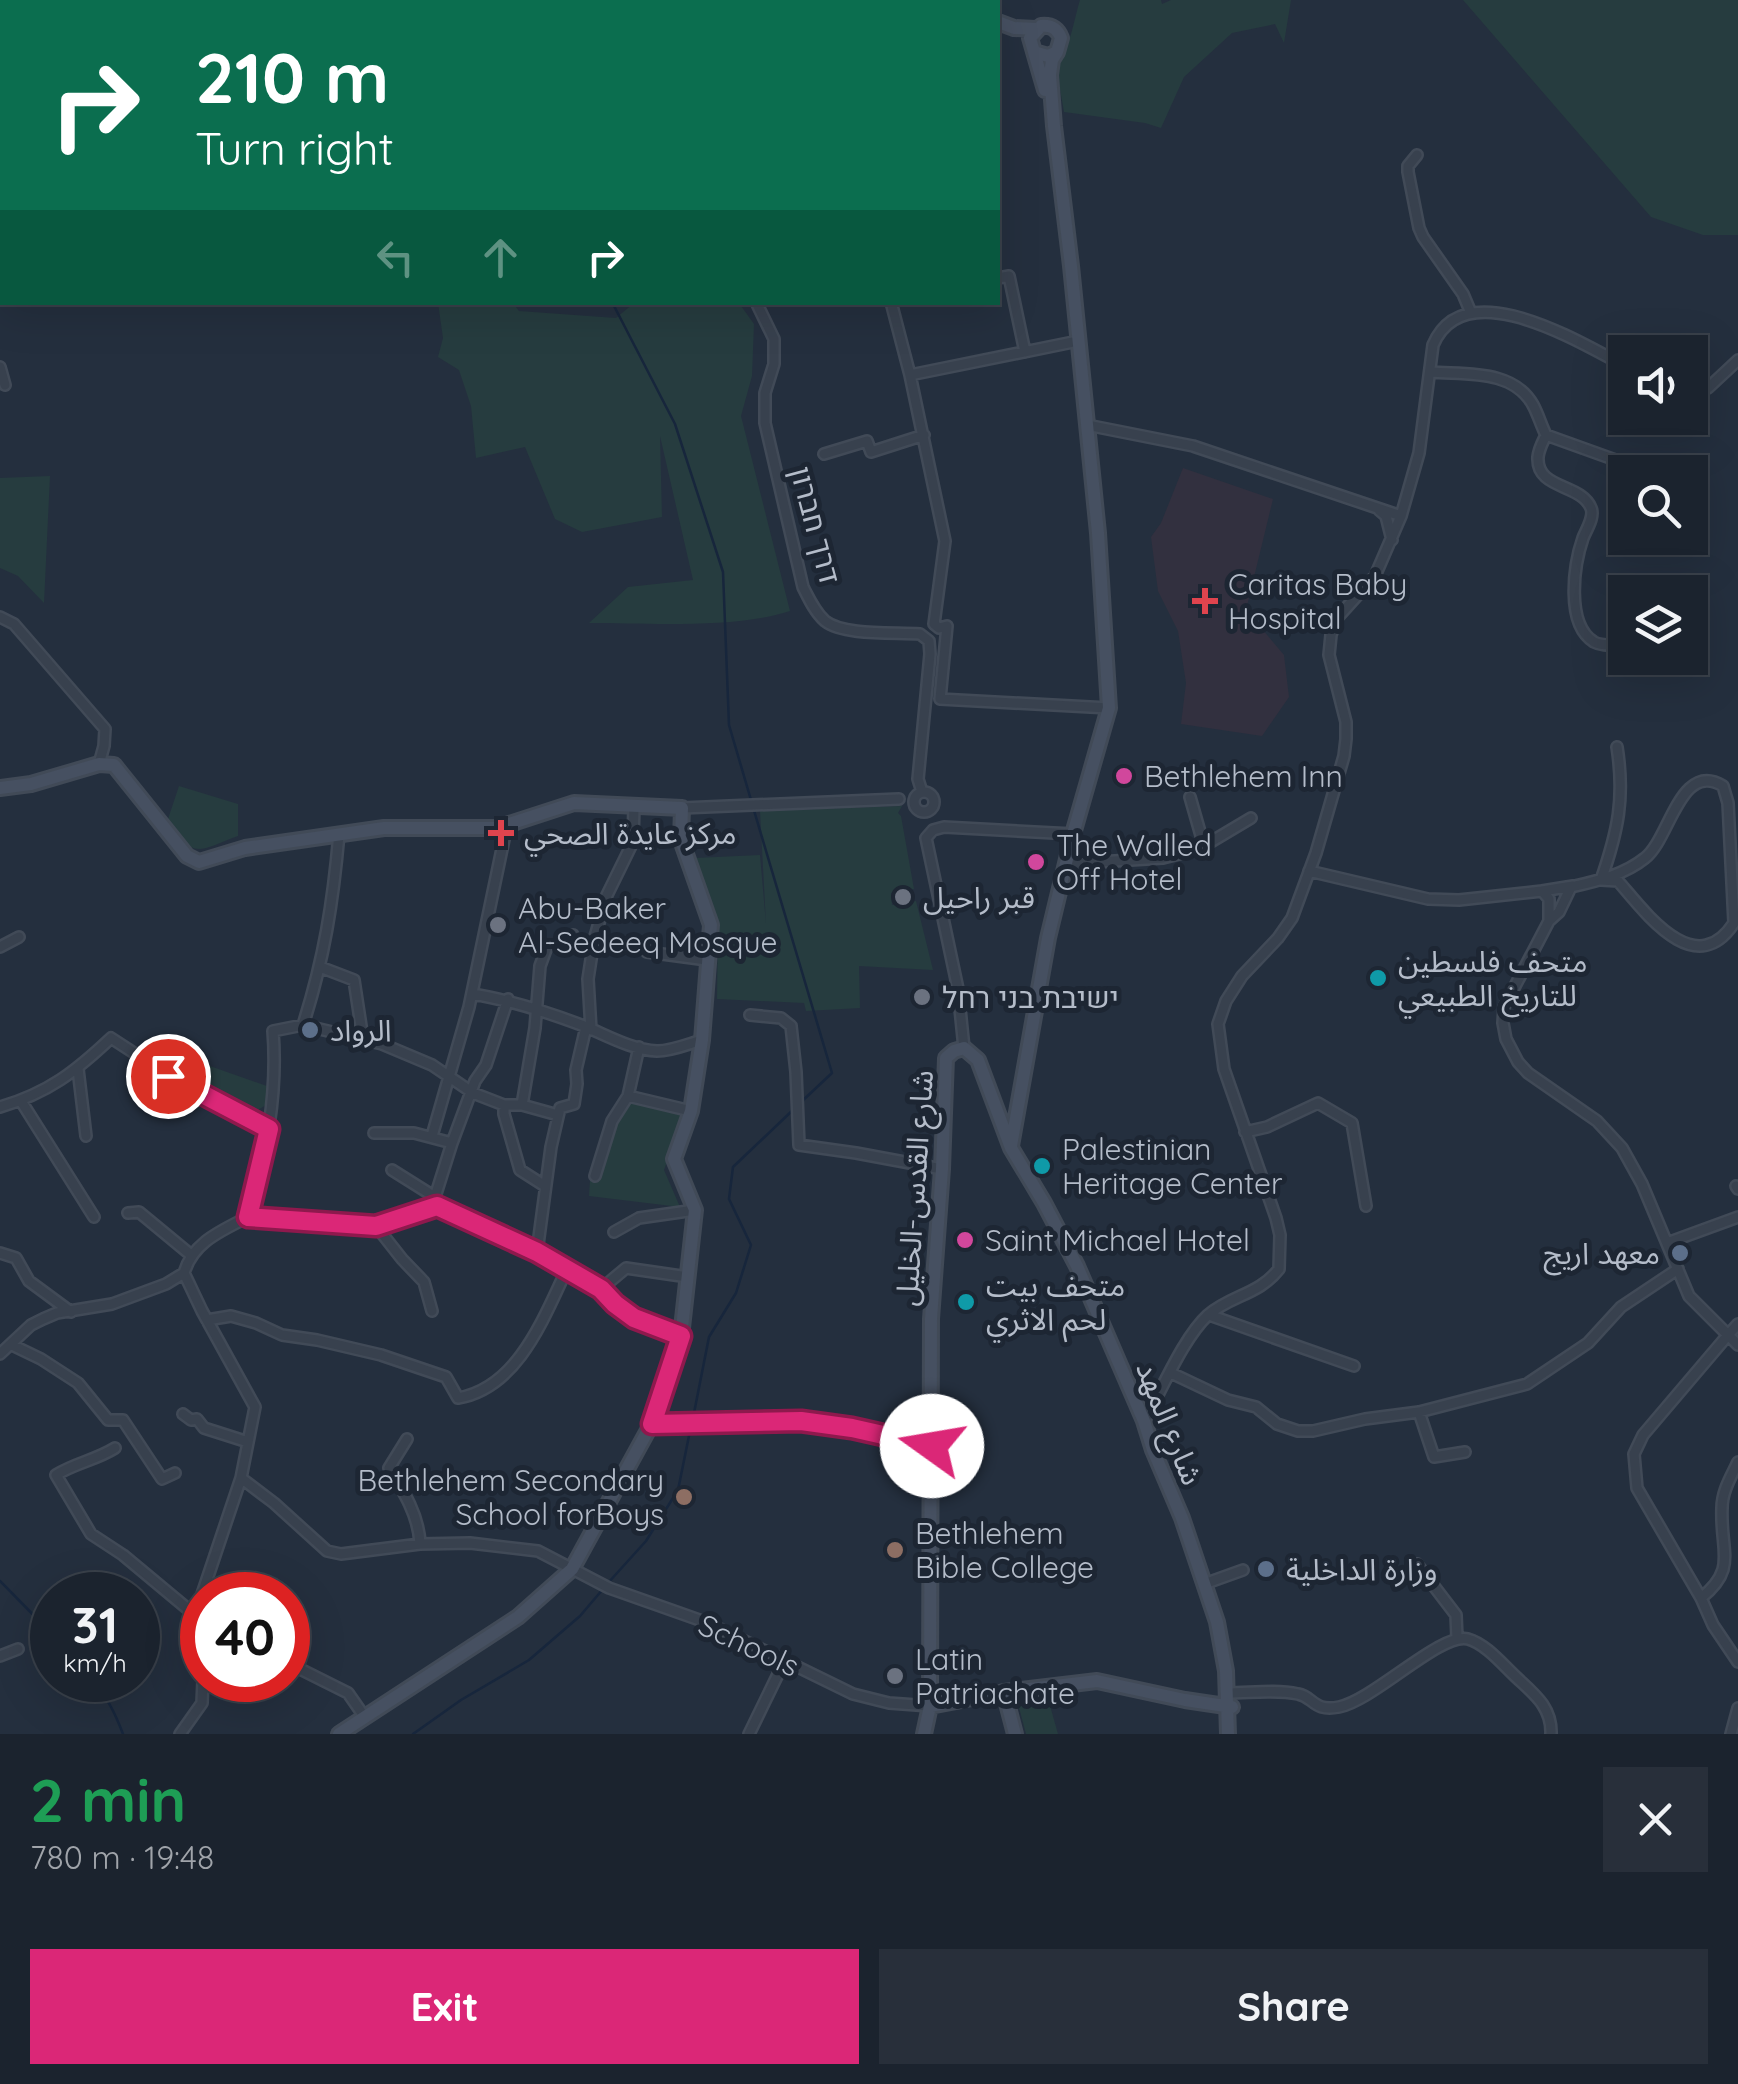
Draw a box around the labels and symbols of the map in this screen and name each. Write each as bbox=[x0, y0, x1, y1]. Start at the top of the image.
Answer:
street label: דרך חברון bbox=[782, 462, 850, 588]
place label: Caritas Baby Hospital bbox=[1228, 565, 1407, 637]
marker: Caritas Baby Hospital bbox=[1192, 588, 1218, 614]
place label: Bethlehem Inn bbox=[1144, 757, 1343, 795]
marker: Bethlehem Inn bbox=[1113, 765, 1135, 787]
place label: مركز عايدة الصحي bbox=[524, 814, 737, 857]
marker: مركز عايدة الصحي bbox=[488, 820, 514, 846]
place label: The Walled Off Hotel bbox=[1056, 826, 1212, 898]
marker: The Walled Off Hotel bbox=[1025, 851, 1047, 873]
place label: قبر راحيل bbox=[923, 878, 1035, 916]
marker: قبر راحيل bbox=[892, 886, 914, 908]
place label: Abu-Baker Al-Sedeeq Mosque bbox=[518, 889, 777, 961]
marker: Abu-Baker Al-Sedeeq Mosque bbox=[487, 914, 509, 936]
place label: متحف فلسطين للتاريخ الطبيعي bbox=[1398, 942, 1587, 1019]
marker: متحف فلسطين للتاريخ الطبيعي bbox=[1367, 967, 1389, 989]
place label: ישיבת בני רחל bbox=[942, 978, 1119, 1016]
marker: ישיבת בני רחל bbox=[911, 986, 933, 1008]
place label: الرواد bbox=[330, 1011, 392, 1049]
marker: الرواد bbox=[299, 1019, 321, 1041]
pin bbox=[126, 1034, 211, 1119]
street label: شارع القدس-الخليل bbox=[887, 1069, 945, 1308]
place label: Palestinian Heritage Center bbox=[1062, 1130, 1283, 1202]
marker: Palestinian Heritage Center bbox=[1031, 1155, 1053, 1177]
place label: Saint Michael Hotel bbox=[985, 1221, 1250, 1259]
marker: Saint Michael Hotel bbox=[954, 1229, 976, 1251]
place label: معهد اريج bbox=[1544, 1234, 1660, 1276]
marker: معهد اريج bbox=[1669, 1242, 1691, 1264]
place label: متحف بيت لحم الاثري bbox=[986, 1266, 1125, 1343]
marker: متحف بيت لحم الاثري bbox=[955, 1291, 977, 1313]
street label: شارع المهد bbox=[1124, 1356, 1212, 1492]
position arrow bbox=[880, 1394, 984, 1498]
place label: Bethlehem Secondary School forBoys bbox=[357, 1461, 664, 1533]
marker: Bethlehem Secondary School forBoys bbox=[673, 1486, 695, 1508]
place label: Bethlehem Bible College bbox=[915, 1514, 1094, 1586]
marker: Bethlehem Bible College bbox=[884, 1539, 906, 1561]
place label: وزارة الداخلية bbox=[1286, 1550, 1437, 1588]
marker: وزارة الداخلية bbox=[1255, 1558, 1277, 1580]
speed limit sign: 40 bbox=[180, 1572, 310, 1702]
street label: Schools bbox=[693, 1605, 805, 1685]
place label: Latin Patriachate bbox=[915, 1640, 1075, 1712]
marker: Latin Patriachate bbox=[884, 1665, 906, 1687]

